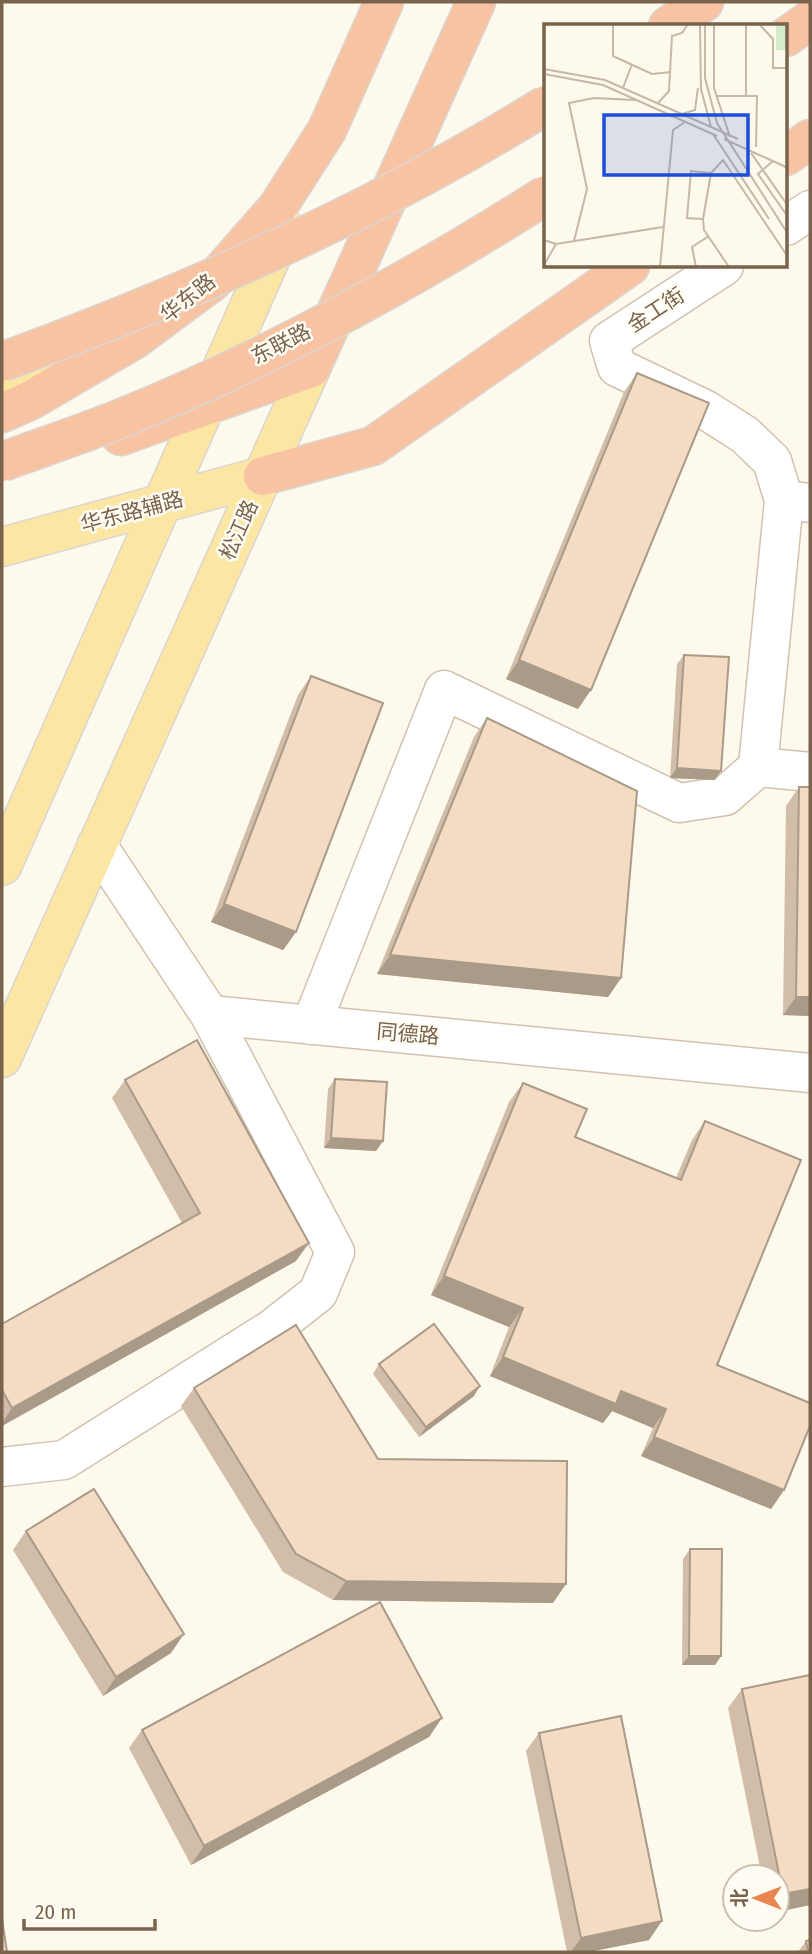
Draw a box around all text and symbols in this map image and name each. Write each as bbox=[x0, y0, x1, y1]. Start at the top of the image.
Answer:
inset map bbox=[544, 24, 788, 268]
street label: 华东路 bbox=[155, 268, 221, 328]
street label: 金工街 bbox=[623, 282, 689, 338]
street label: 东联路 bbox=[247, 318, 315, 370]
street label: 华东路辅路 bbox=[78, 486, 186, 538]
street label: 松江路 bbox=[214, 496, 264, 564]
street label: 同德路 bbox=[375, 1018, 441, 1050]
north arrow bbox=[721, 1863, 791, 1933]
scale bar bbox=[24, 1888, 156, 1932]
text: 北 bbox=[728, 1888, 751, 1908]
text: 20 m bbox=[35, 1899, 76, 1925]

